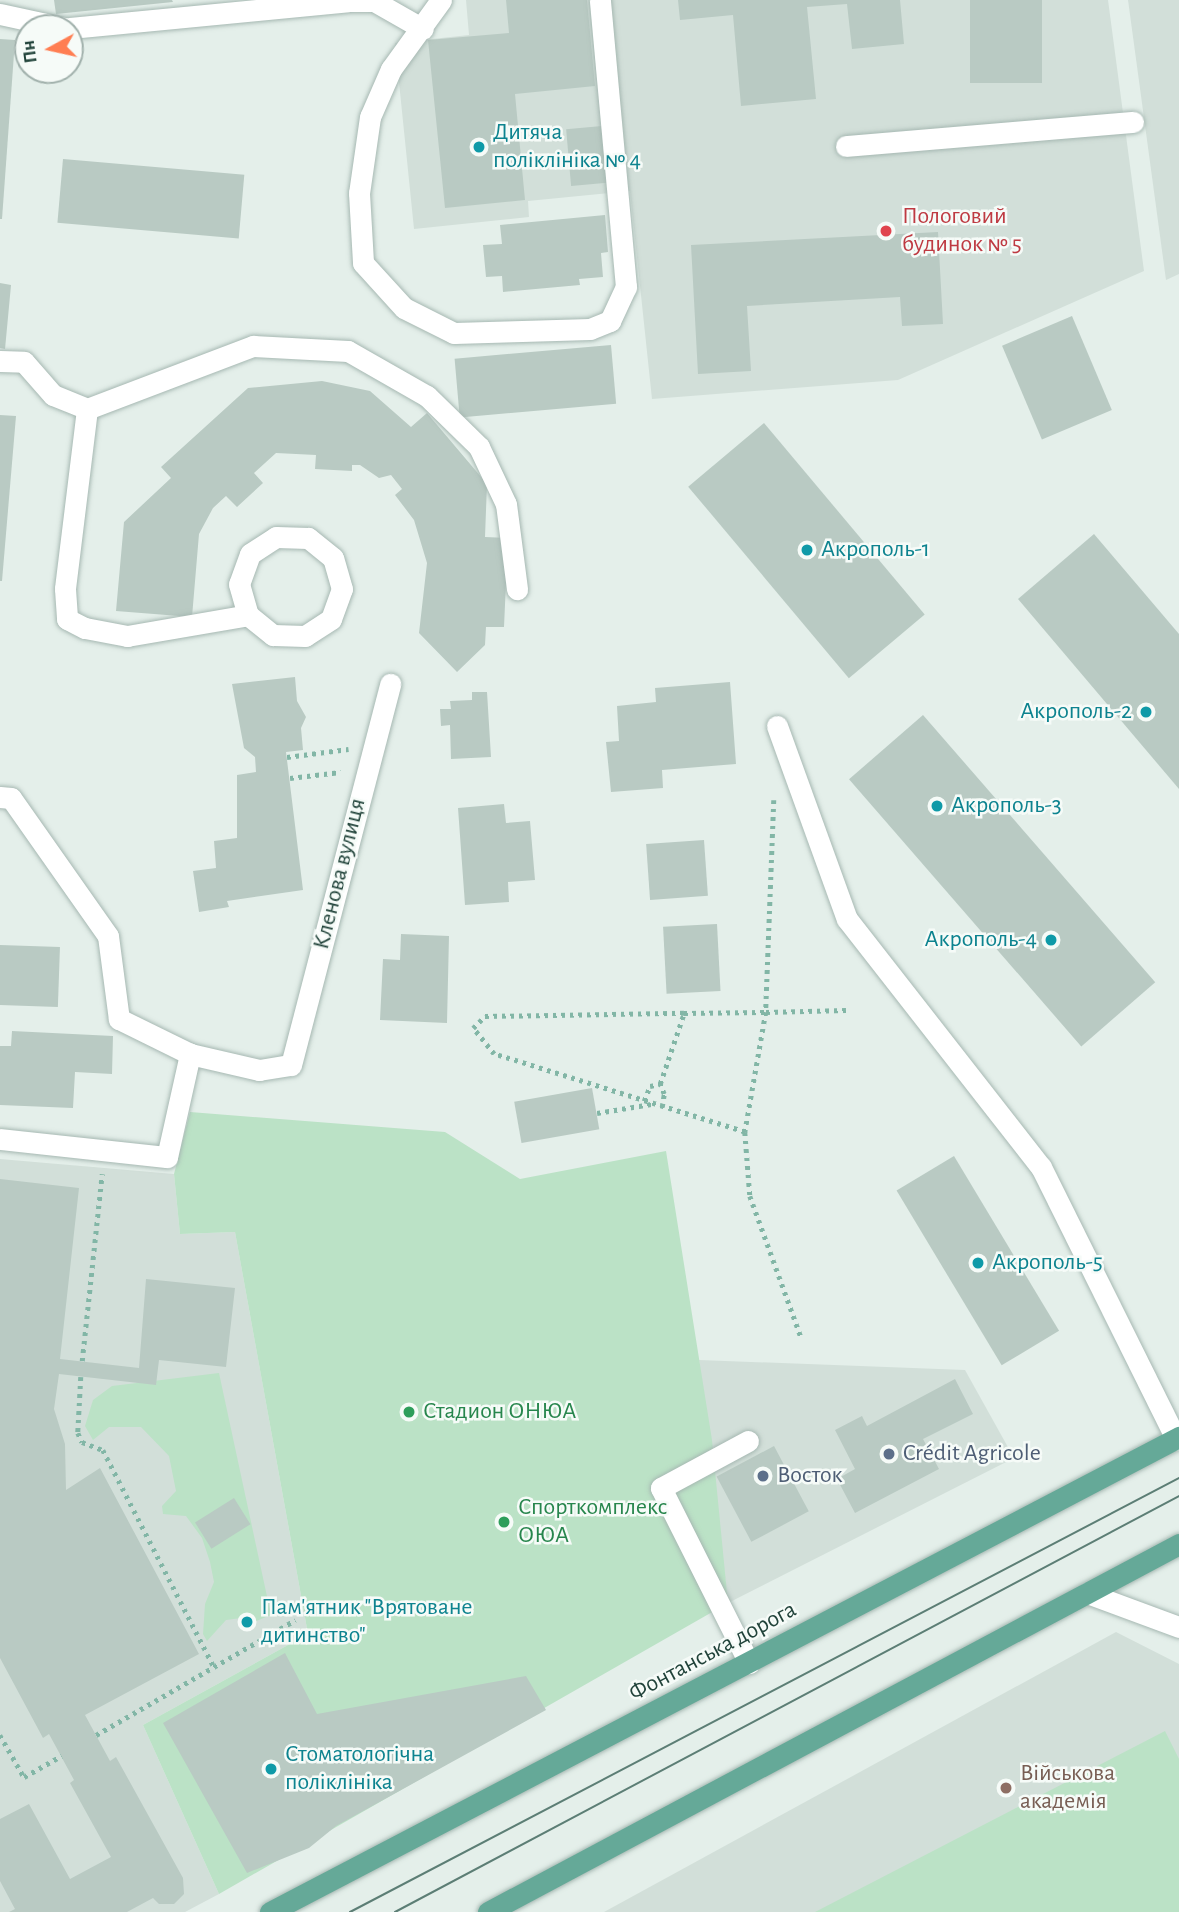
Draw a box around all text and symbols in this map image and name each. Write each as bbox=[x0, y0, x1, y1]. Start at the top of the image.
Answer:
north arrow bbox=[14, 14, 84, 84]
text: Пн bbox=[19, 39, 41, 65]
place label: Дитяча поліклініка № 4 bbox=[493, 119, 641, 175]
marker: Дитяча поліклініка № 4 bbox=[471, 139, 487, 155]
place label: Пологовий будинок № 5 bbox=[902, 203, 1022, 259]
marker: Пологовий будинок № 5 bbox=[876, 221, 896, 241]
place label: Акрополь-1 bbox=[821, 536, 930, 564]
marker: Акрополь-1 bbox=[799, 542, 815, 558]
place label: Акрополь-2 bbox=[1020, 698, 1132, 726]
marker: Акрополь-2 bbox=[1138, 704, 1154, 720]
place label: Акрополь-3 bbox=[951, 792, 1062, 820]
street label: Кленова вулиця bbox=[307, 795, 373, 953]
marker: Акрополь-3 bbox=[929, 798, 945, 814]
place label: Акрополь-4 bbox=[925, 926, 1037, 954]
marker: Акрополь-4 bbox=[1043, 932, 1059, 948]
place label: Акрополь-5 bbox=[992, 1249, 1103, 1277]
marker: Акрополь-5 bbox=[970, 1255, 986, 1271]
place label: Стадион ОНЮА bbox=[423, 1398, 576, 1426]
marker: Стадион ОНЮА bbox=[401, 1404, 417, 1420]
place label: Crédit Agricole bbox=[903, 1440, 1041, 1468]
marker: Crédit Agricole bbox=[881, 1446, 897, 1462]
place label: Восток bbox=[777, 1462, 842, 1490]
marker: Восток bbox=[755, 1468, 771, 1484]
place label: Спорткомплекс ОЮА bbox=[518, 1494, 667, 1550]
marker: Спорткомплекс ОЮА bbox=[496, 1514, 512, 1530]
place label: Пам'ятник "Врятоване дитинство" bbox=[261, 1594, 473, 1650]
street label: Фонтанська дорога bbox=[624, 1596, 802, 1708]
marker: Пам'ятник "Врятоване дитинство" bbox=[239, 1614, 255, 1630]
place label: Стоматологічна поліклініка bbox=[285, 1741, 434, 1797]
place label: Військова академія bbox=[1020, 1760, 1115, 1816]
marker: Стоматологічна поліклініка bbox=[263, 1761, 279, 1777]
marker: Військова академія bbox=[998, 1780, 1014, 1796]

